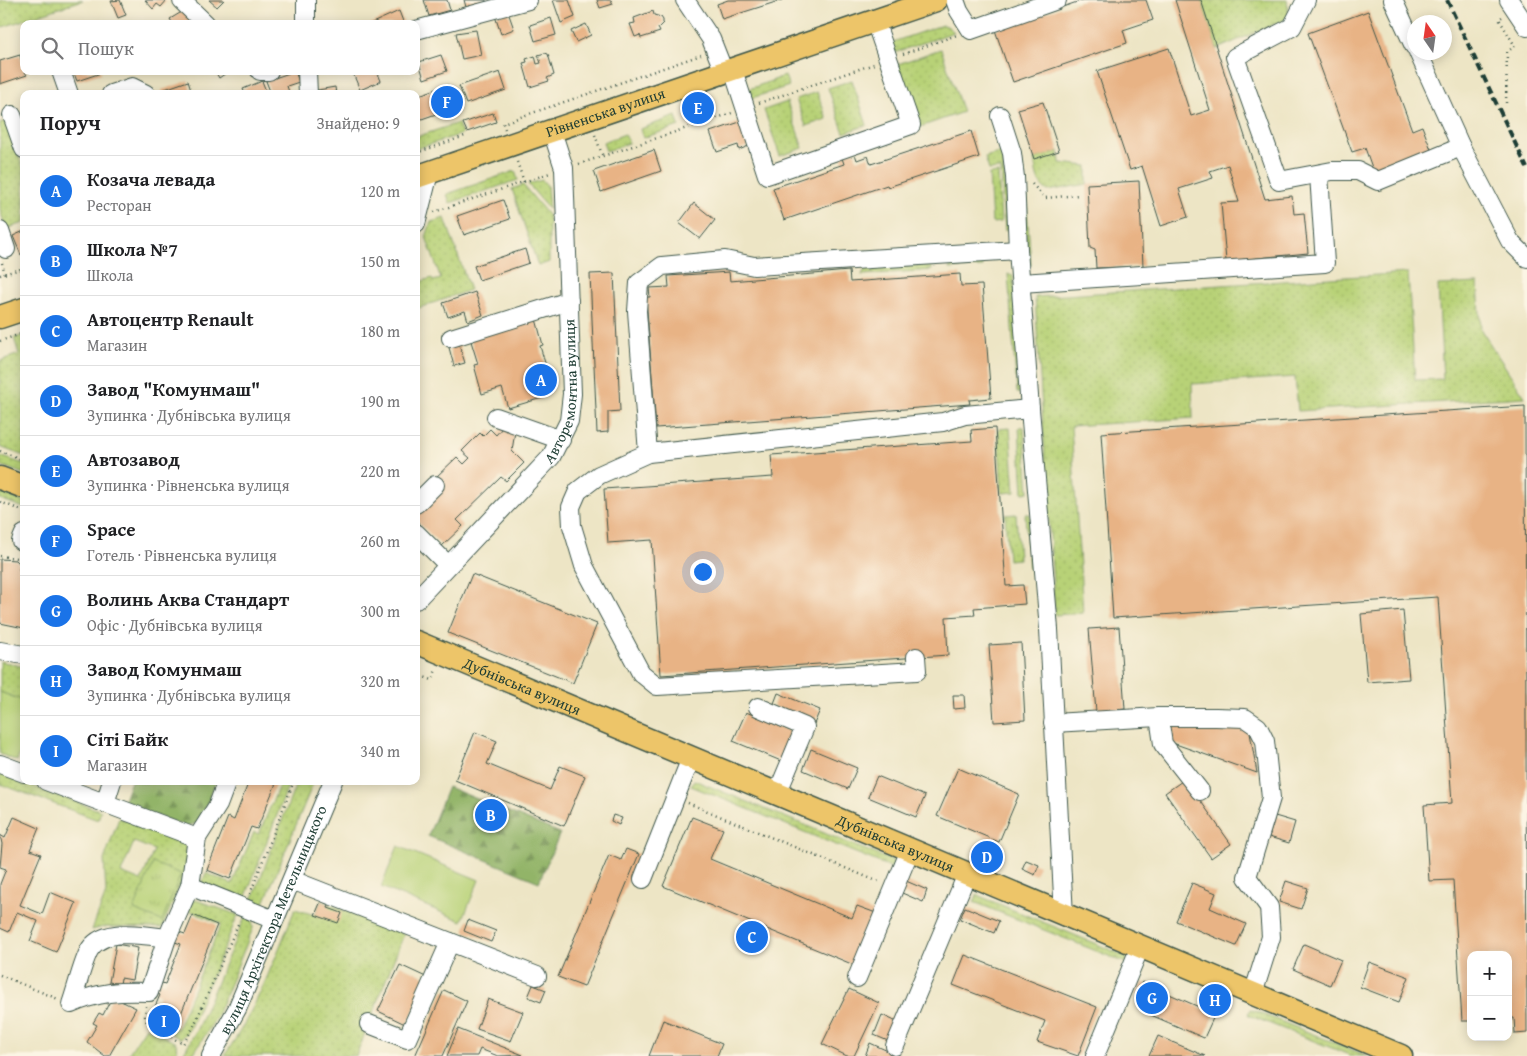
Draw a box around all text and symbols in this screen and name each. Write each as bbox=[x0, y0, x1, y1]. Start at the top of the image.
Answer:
north arrow bbox=[1407, 15, 1452, 60]
search box bbox=[20, 20, 420, 75]
icon: search bbox=[38, 34, 66, 62]
text: Пошук bbox=[78, 34, 134, 62]
street label: Рівненська вулиця bbox=[543, 82, 668, 142]
pin: F bbox=[431, 83, 463, 121]
pin: E bbox=[682, 89, 714, 127]
text: Поруч bbox=[40, 107, 101, 138]
text: Знайдено: 9 bbox=[317, 111, 400, 135]
text: Козача левада bbox=[87, 165, 215, 193]
text: A bbox=[51, 179, 61, 203]
text: 120 m bbox=[360, 179, 400, 203]
text: Ресторан bbox=[87, 193, 152, 217]
text: Школа №7 bbox=[87, 235, 178, 263]
text: B bbox=[51, 249, 61, 273]
text: 150 m bbox=[360, 249, 400, 273]
text: Школа bbox=[87, 263, 133, 287]
text: Автоцентр Renault bbox=[87, 305, 254, 333]
street label: Авторемонтна вулиця bbox=[539, 318, 582, 468]
text: C bbox=[51, 319, 61, 343]
text: 180 m bbox=[360, 319, 400, 343]
text: Магазин bbox=[87, 333, 147, 357]
pin: A bbox=[525, 361, 557, 399]
text: Завод "Комунмаш" bbox=[87, 375, 260, 403]
text: D bbox=[51, 389, 61, 413]
text: 190 m bbox=[360, 389, 400, 413]
text: Зупинка · Дубнівська вулиця bbox=[87, 403, 291, 427]
text: Автозавод bbox=[87, 445, 180, 473]
text: E bbox=[52, 459, 60, 483]
text: 220 m bbox=[360, 459, 400, 483]
text: Зупинка · Рівненська вулиця bbox=[87, 473, 290, 497]
text: Space bbox=[87, 515, 136, 543]
text: F bbox=[52, 529, 60, 553]
text: 260 m bbox=[360, 529, 400, 553]
text: Готель · Рівненська вулиця bbox=[87, 543, 277, 567]
your location bbox=[690, 559, 716, 585]
text: Волинь Аква Стандарт bbox=[87, 585, 289, 613]
text: G bbox=[51, 599, 61, 623]
text: 300 m bbox=[360, 599, 400, 623]
text: Офіс · Дубнівська вулиця bbox=[87, 613, 263, 637]
street label: Дубнівська вулиця bbox=[459, 652, 585, 720]
text: Завод Комунмаш bbox=[87, 655, 242, 683]
text: H bbox=[50, 669, 62, 693]
text: 320 m bbox=[360, 669, 400, 693]
text: Зупинка · Дубнівська вулиця bbox=[87, 683, 291, 707]
text: Сіті Байк bbox=[87, 725, 168, 753]
text: I bbox=[53, 739, 59, 763]
text: 340 m bbox=[360, 739, 400, 763]
text: Магазин bbox=[87, 753, 147, 777]
pin: B bbox=[475, 796, 507, 834]
street label: вулиця Архітектора Метельницького bbox=[214, 802, 332, 1038]
street label: Дубнівська вулиця bbox=[833, 809, 958, 877]
pin: D bbox=[971, 838, 1003, 876]
pin: C bbox=[736, 918, 768, 956]
map controls bbox=[1467, 951, 1512, 1041]
button: + bbox=[1467, 951, 1512, 996]
pin: G bbox=[1136, 979, 1168, 1017]
pin: H bbox=[1199, 981, 1231, 1019]
button: − bbox=[1467, 996, 1512, 1041]
pin: I bbox=[148, 1002, 180, 1040]

